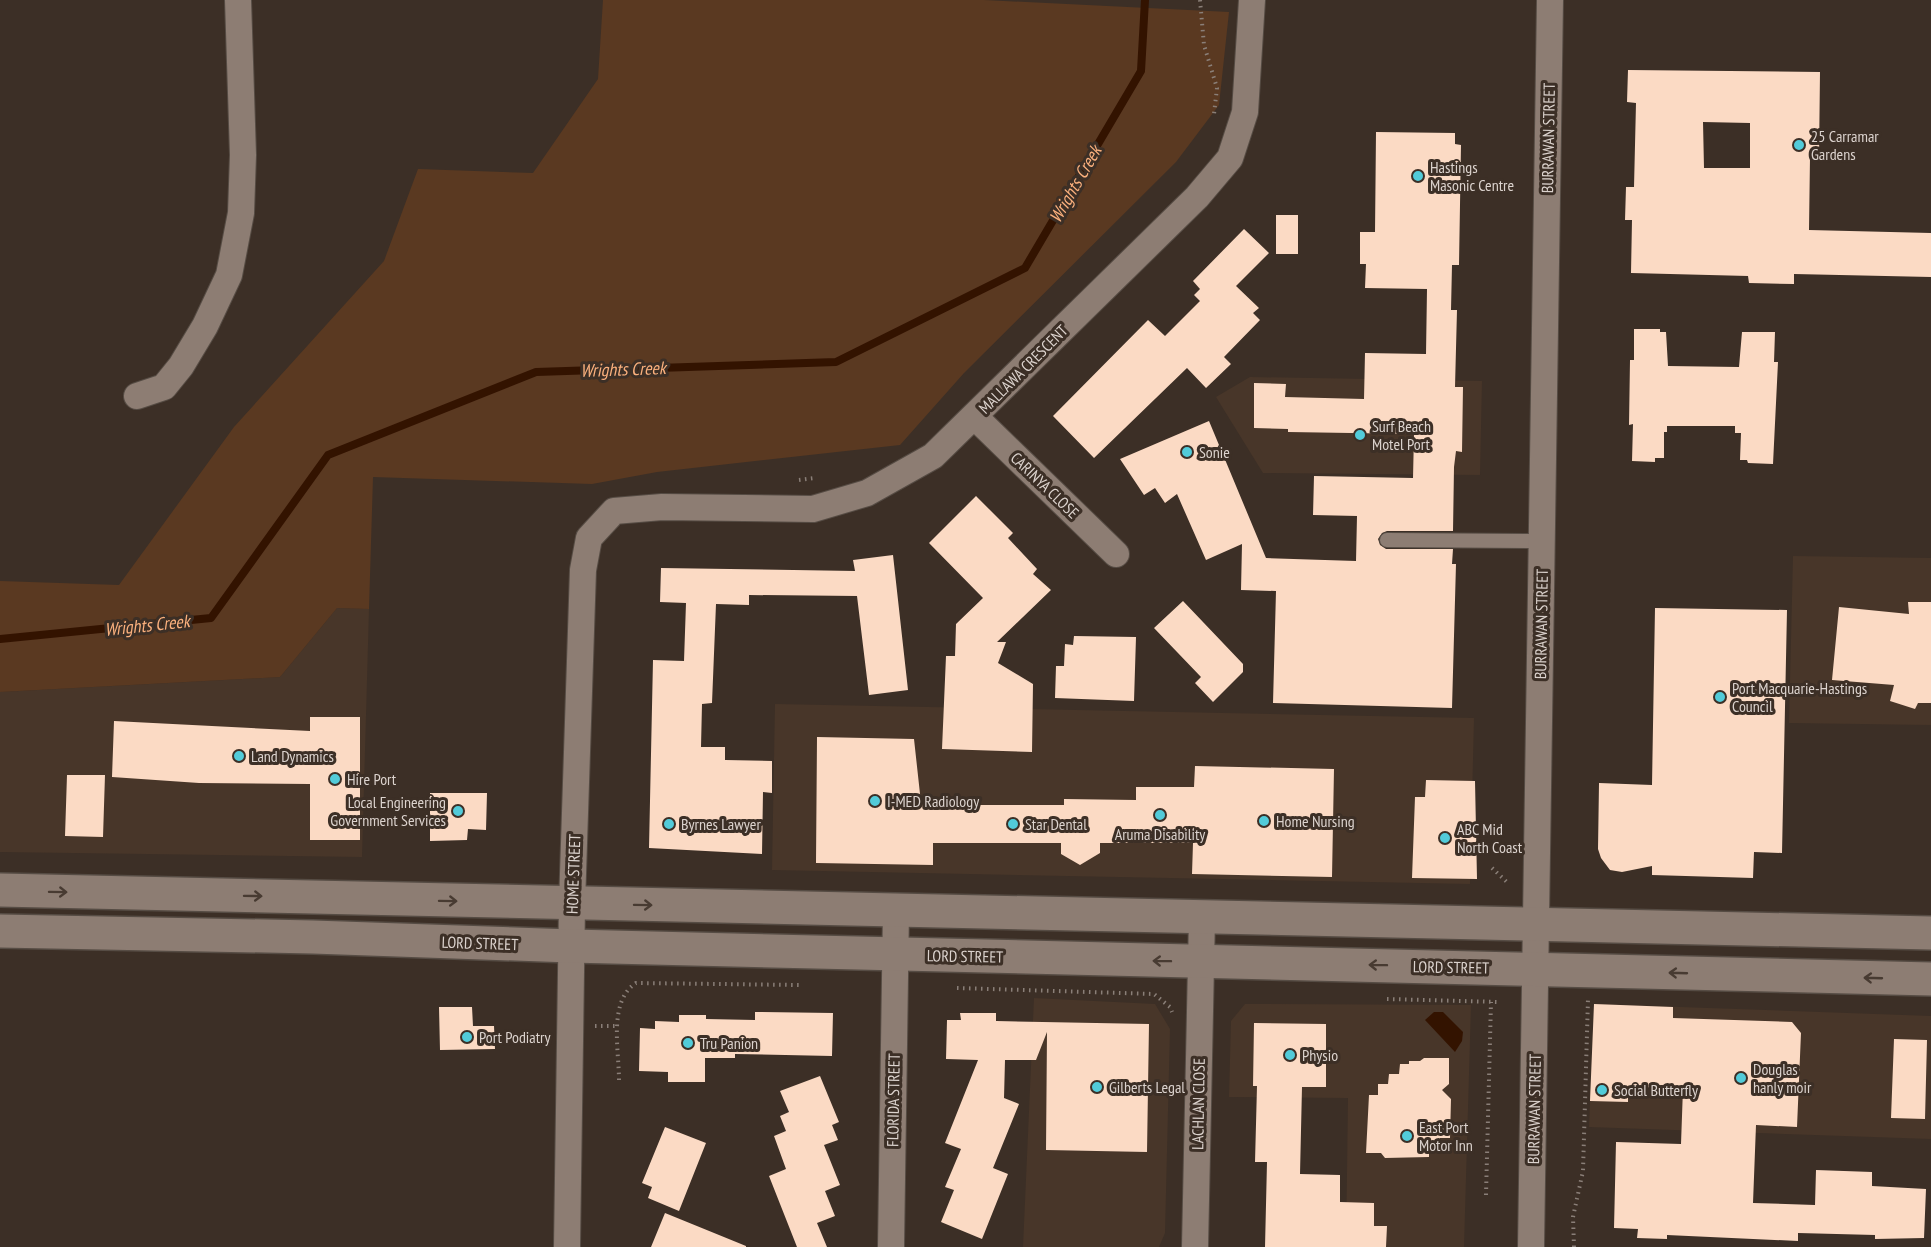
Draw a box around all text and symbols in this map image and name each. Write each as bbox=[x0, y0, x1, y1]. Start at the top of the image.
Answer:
street label: BURRAWAN STREET bbox=[1537, 83, 1559, 193]
place label: 25 Carramar Gardens bbox=[1811, 126, 1879, 164]
marker: 25 Carramar Gardens bbox=[1792, 138, 1806, 152]
water label: Wrights Creek bbox=[1044, 139, 1107, 227]
place label: Hastings Masonic Centre bbox=[1430, 157, 1514, 195]
marker: Hastings Masonic Centre bbox=[1411, 169, 1425, 183]
street label: MALLAWA CRESCENT bbox=[974, 320, 1072, 418]
water label: Wrights Creek bbox=[580, 356, 668, 382]
place label: Surf Beach Motel Port bbox=[1372, 416, 1431, 454]
marker: Surf Beach Motel Port bbox=[1353, 428, 1367, 442]
place label: Sonie bbox=[1199, 442, 1230, 462]
marker: Sonie bbox=[1180, 445, 1194, 459]
street label: CARINYA CLOSE bbox=[1007, 448, 1083, 522]
street label: BURRAWAN STREET bbox=[1530, 569, 1552, 679]
water label: Wrights Creek bbox=[103, 609, 193, 641]
place label: Port Macquarie-Hastings Council bbox=[1732, 678, 1867, 716]
marker: Port Macquarie-Hastings Council bbox=[1713, 690, 1727, 704]
place label: Land Dynamics bbox=[251, 746, 334, 766]
marker: Land Dynamics bbox=[232, 749, 246, 763]
place label: Hire Port bbox=[347, 769, 397, 789]
marker: Hire Port bbox=[328, 772, 342, 786]
place label: I-MED Radiology bbox=[887, 791, 979, 811]
place label: Local Engineering Government Services bbox=[330, 792, 446, 830]
marker: I-MED Radiology bbox=[868, 794, 882, 808]
marker: Local Engineering Government Services bbox=[451, 804, 465, 818]
marker: Aruma Disability bbox=[1153, 808, 1167, 822]
place label: Home Nursing bbox=[1276, 811, 1355, 831]
place label: Byrnes Lawyer bbox=[681, 814, 761, 834]
place label: Star Dental bbox=[1025, 814, 1087, 834]
marker: Home Nursing bbox=[1257, 814, 1271, 828]
marker: Byrnes Lawyer bbox=[662, 817, 676, 831]
marker: Star Dental bbox=[1006, 817, 1020, 831]
place label: ABC Mid North Coast bbox=[1457, 819, 1523, 857]
place label: Aruma Disability bbox=[1115, 824, 1205, 844]
marker: ABC Mid North Coast bbox=[1438, 831, 1452, 845]
street label: HOME STREET bbox=[562, 833, 584, 915]
one-way arrow bbox=[48, 886, 68, 897]
one-way arrow bbox=[243, 891, 263, 902]
one-way arrow bbox=[438, 895, 458, 907]
one-way arrow bbox=[633, 899, 653, 911]
street label: LORD STREET bbox=[441, 932, 519, 954]
street label: LORD STREET bbox=[927, 945, 1003, 967]
one-way arrow bbox=[1152, 955, 1172, 966]
street label: LORD STREET bbox=[1413, 956, 1489, 978]
one-way arrow bbox=[1368, 960, 1388, 971]
one-way arrow bbox=[1668, 967, 1688, 978]
one-way arrow bbox=[1863, 972, 1883, 983]
place label: Port Podiatry bbox=[479, 1027, 551, 1047]
marker: Port Podiatry bbox=[460, 1030, 474, 1044]
place label: Tru Panion bbox=[700, 1033, 758, 1053]
marker: Tru Panion bbox=[681, 1036, 695, 1050]
place label: Physio bbox=[1302, 1045, 1338, 1065]
marker: Physio bbox=[1283, 1048, 1297, 1062]
street label: FLORIDA STREET bbox=[882, 1053, 904, 1147]
street label: BURRAWAN STREET bbox=[1523, 1054, 1545, 1164]
street label: LACHLAN CLOSE bbox=[1187, 1058, 1209, 1150]
place label: Douglas hanly moir bbox=[1753, 1059, 1812, 1097]
marker: Douglas hanly moir bbox=[1734, 1071, 1748, 1085]
place label: Gilberts Legal bbox=[1109, 1077, 1185, 1097]
marker: Gilberts Legal bbox=[1090, 1080, 1104, 1094]
place label: Social Butterfly bbox=[1614, 1080, 1698, 1100]
marker: Social Butterfly bbox=[1595, 1083, 1609, 1097]
place label: East Port Motor Inn bbox=[1419, 1117, 1473, 1155]
marker: East Port Motor Inn bbox=[1400, 1129, 1414, 1143]

